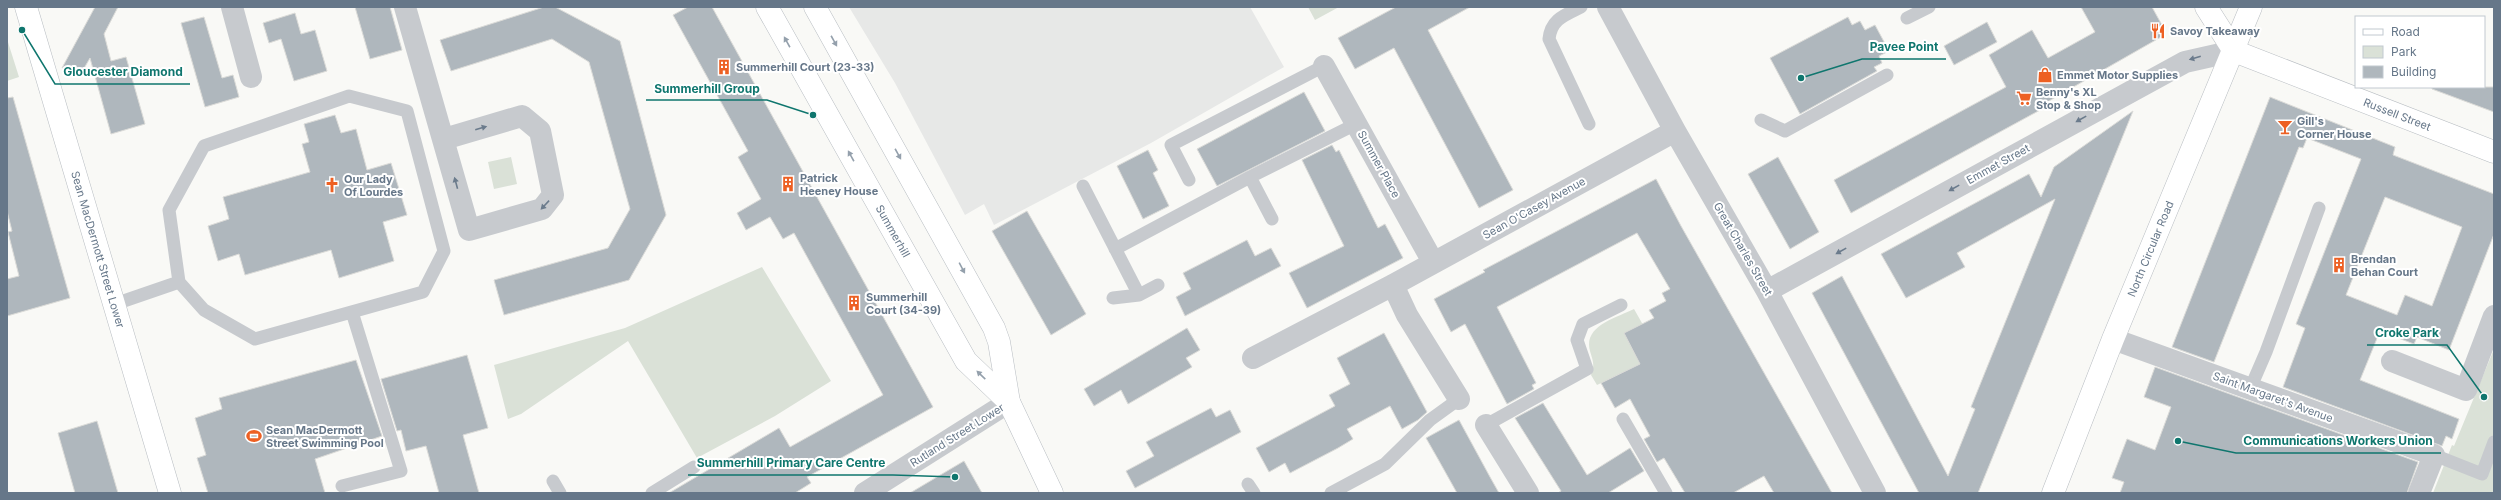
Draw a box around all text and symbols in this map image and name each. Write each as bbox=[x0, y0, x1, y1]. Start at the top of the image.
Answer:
legend bbox=[2355, 16, 2485, 88]
restaurant icon: Savoy Takeaway bbox=[2149, 22, 2167, 40]
place label: Savoy Takeaway bbox=[2170, 24, 2260, 38]
text: Road bbox=[2391, 24, 2420, 39]
one-way arrow bbox=[831, 35, 838, 47]
callout: Pavee Point bbox=[1862, 35, 1946, 59]
one-way arrow bbox=[784, 36, 790, 48]
text: Pavee Point bbox=[1870, 39, 1939, 54]
text: Park bbox=[2391, 44, 2417, 59]
one-way arrow bbox=[2189, 56, 2202, 62]
building icon: Summerhill Court (23-33) bbox=[715, 58, 733, 76]
callout: Gloucester Diamond bbox=[55, 60, 190, 84]
place label: Summerhill Court (23-33) bbox=[736, 60, 874, 74]
text: Gloucester Diamond bbox=[63, 64, 183, 79]
text: Building bbox=[2391, 64, 2436, 79]
shop icon: Emmet Motor Supplies bbox=[2036, 66, 2054, 84]
place label: Emmet Motor Supplies bbox=[2057, 68, 2178, 82]
callout: Summerhill Group bbox=[646, 76, 767, 100]
text: Summerhill Group bbox=[654, 81, 760, 96]
place label: Benny's XL Stop & Shop bbox=[2036, 85, 2101, 112]
supermarket icon: Benny's XL Stop & Shop bbox=[2015, 89, 2033, 107]
street label: Russell Street bbox=[2361, 95, 2433, 134]
place label: Gill's Corner House bbox=[2297, 114, 2372, 141]
one-way arrow bbox=[2075, 115, 2086, 122]
bar icon: Gill's Corner House bbox=[2276, 118, 2294, 136]
one-way arrow bbox=[475, 125, 487, 131]
street label: Summer Place bbox=[1355, 128, 1403, 200]
street label: Emmet Street bbox=[1964, 141, 2032, 187]
one-way arrow bbox=[895, 148, 901, 160]
one-way arrow bbox=[847, 150, 854, 162]
street label: Sean MacDermott Street Lower bbox=[68, 169, 128, 330]
place label: Patrick Heeney House bbox=[800, 171, 879, 198]
place label: Our Lady Of Lourdes bbox=[344, 172, 403, 199]
street label: Sean O'Casey Avenue bbox=[1480, 174, 1588, 242]
building icon: Patrick Heeney House bbox=[779, 175, 797, 193]
church icon: Our Lady Of Lourdes bbox=[323, 176, 341, 194]
one-way arrow bbox=[453, 176, 459, 188]
one-way arrow bbox=[1949, 185, 1960, 192]
street label: North Circular Road bbox=[2124, 199, 2177, 299]
one-way arrow bbox=[540, 200, 549, 210]
street label: Great Charles Street bbox=[1711, 200, 1776, 299]
street label: Summerhill bbox=[873, 202, 913, 260]
one-way arrow bbox=[1835, 248, 1846, 254]
place label: Brendan Behan Court bbox=[2351, 252, 2418, 279]
building icon: Brendan Behan Court bbox=[2330, 256, 2348, 274]
one-way arrow bbox=[958, 262, 965, 273]
place label: Summerhill Court (34-39) bbox=[866, 290, 941, 317]
building icon: Summerhill Court (34-39) bbox=[845, 294, 863, 312]
callout: Croke Park bbox=[2367, 321, 2447, 345]
text: Croke Park bbox=[2375, 325, 2439, 340]
street label: Saint Margaret's Avenue bbox=[2211, 369, 2335, 425]
one-way arrow bbox=[976, 370, 986, 380]
street label: Rutland Street Lower bbox=[907, 400, 1007, 470]
place label: Sean MacDermott Street Swimming Pool bbox=[266, 423, 384, 450]
sports icon: Sean MacDermott Street Swimming Pool bbox=[245, 427, 263, 445]
callout: Communications Workers Union bbox=[2236, 429, 2441, 453]
text: Communications Workers Union bbox=[2243, 433, 2433, 448]
callout: Summerhill Primary Care Centre bbox=[688, 451, 893, 475]
text: Summerhill Primary Care Centre bbox=[697, 455, 885, 470]

